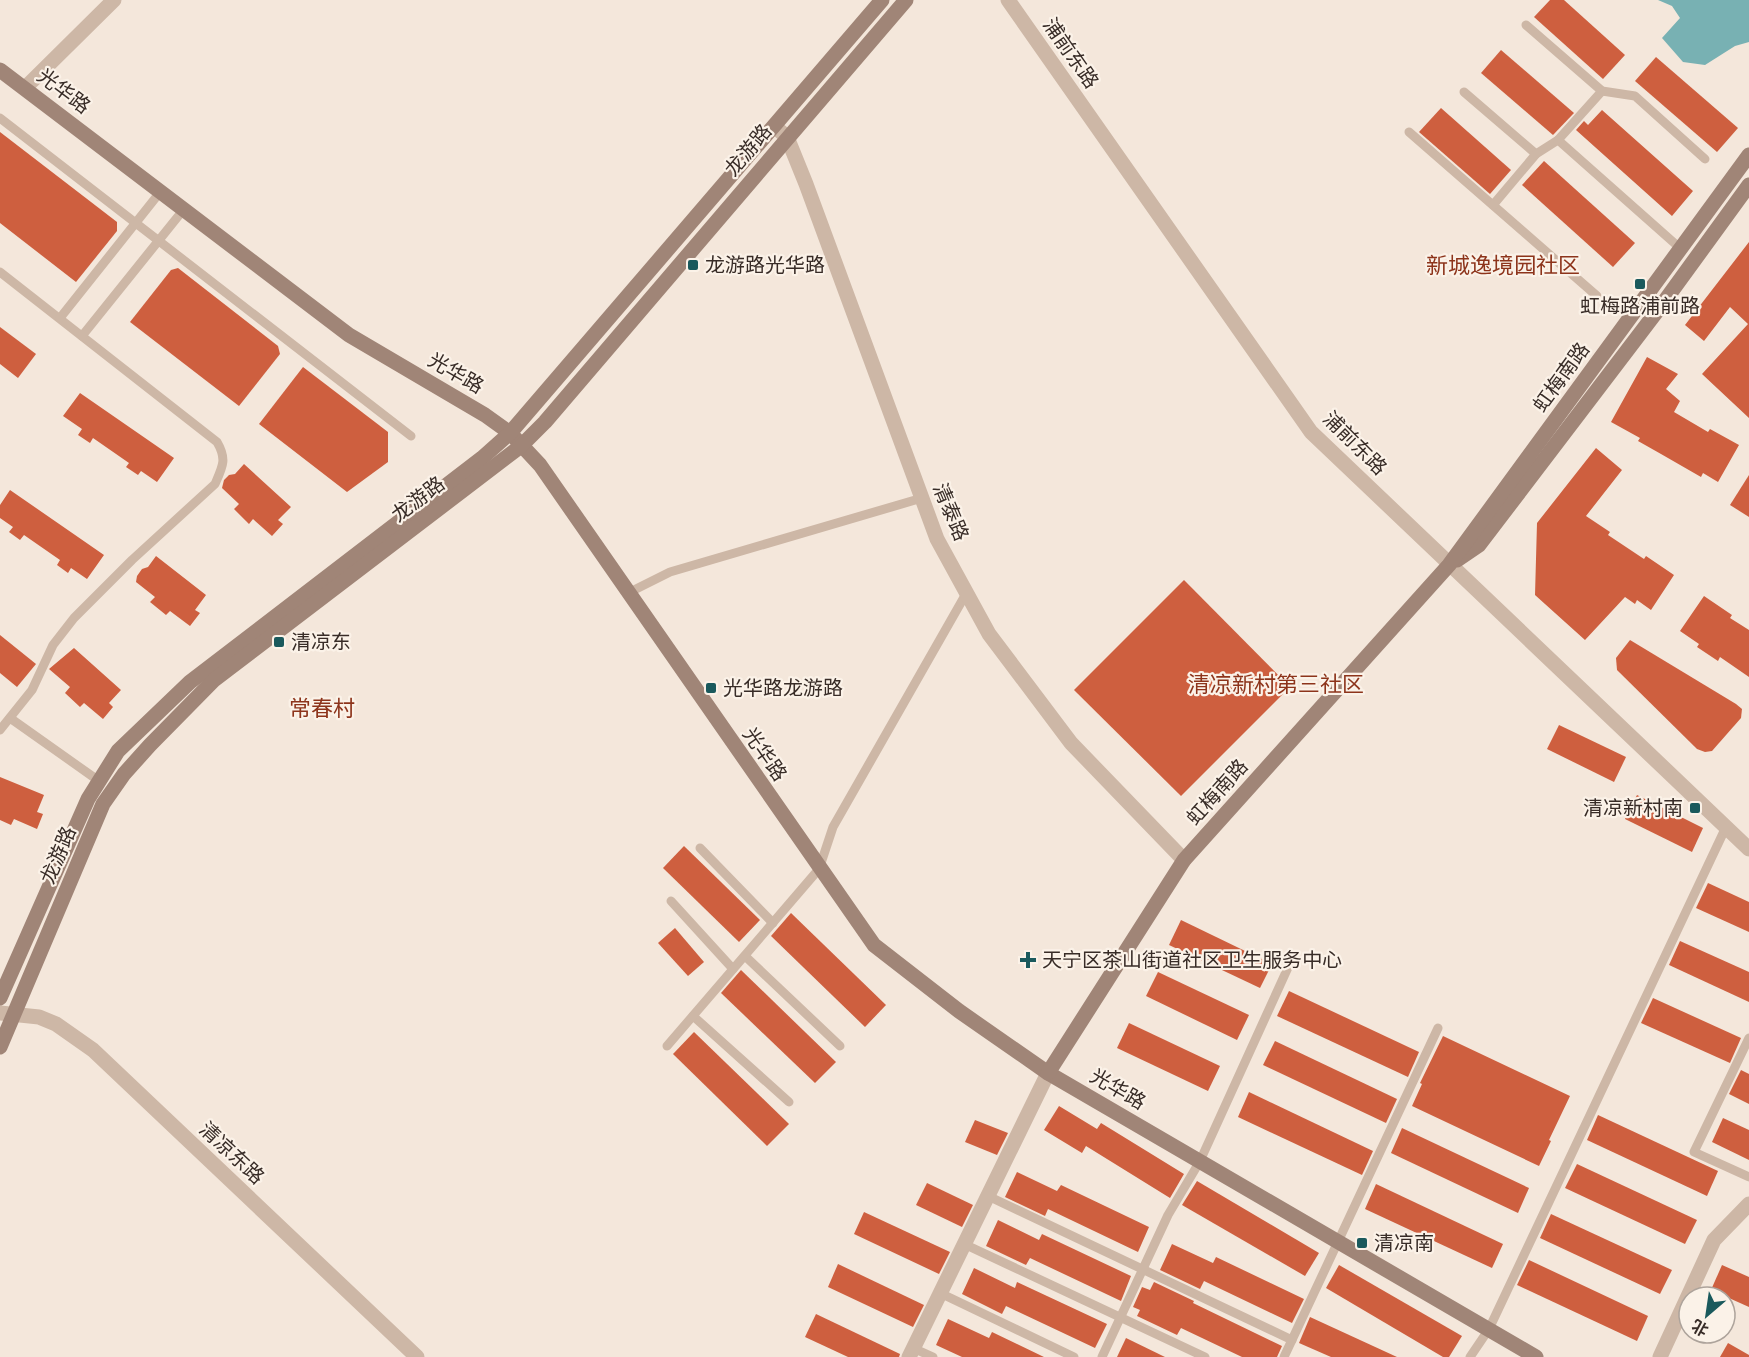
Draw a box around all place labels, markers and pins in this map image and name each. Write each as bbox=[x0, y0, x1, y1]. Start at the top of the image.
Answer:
place label: 龙游路光华路 bbox=[705, 253, 825, 277]
marker: 龙游路光华路 bbox=[686, 258, 700, 272]
marker: 虹梅路浦前路 bbox=[1633, 277, 1647, 291]
place label: 虹梅路浦前路 bbox=[1580, 294, 1700, 318]
place label: 清凉东 bbox=[291, 630, 351, 654]
marker: 清凉东 bbox=[272, 635, 286, 649]
place label: 光华路龙游路 bbox=[723, 676, 843, 700]
marker: 光华路龙游路 bbox=[704, 681, 718, 695]
place label: 清凉新村南 bbox=[1583, 796, 1683, 820]
marker: 清凉新村南 bbox=[1688, 801, 1702, 815]
place label: 天宁区茶山街道社区卫生服务中心 bbox=[1042, 948, 1342, 972]
marker: 天宁区茶山街道社区卫生服务中心 bbox=[1019, 951, 1037, 969]
place label: 清凉南 bbox=[1374, 1231, 1434, 1255]
marker: 清凉南 bbox=[1355, 1236, 1369, 1250]

